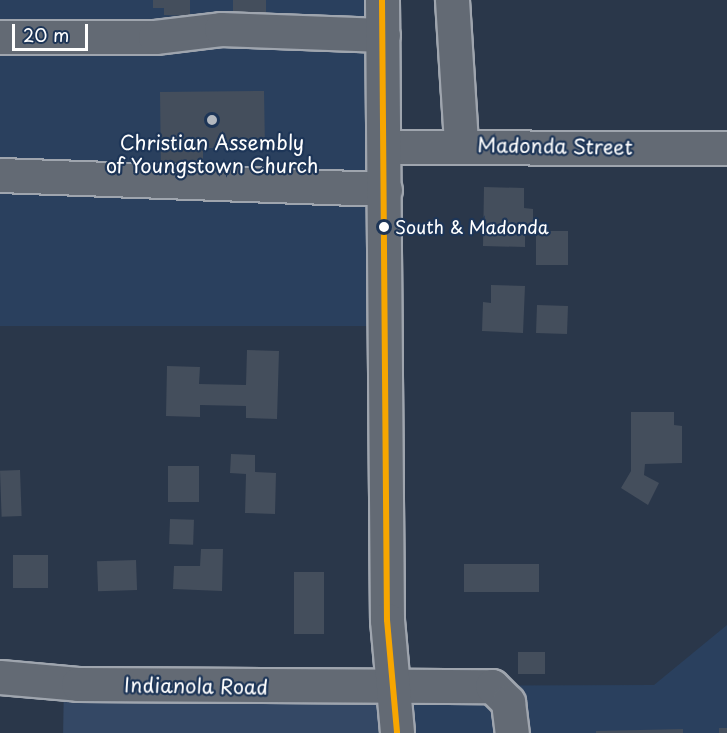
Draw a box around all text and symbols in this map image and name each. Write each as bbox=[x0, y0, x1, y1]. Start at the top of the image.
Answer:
scale bar bbox=[15, 12, 92, 50]
text: 20 m bbox=[23, 21, 69, 48]
marker: Christian Assembly of Youngstown Church bbox=[205, 113, 219, 127]
place label: Christian Assembly of Youngstown Church bbox=[106, 130, 318, 177]
street label: Madonda Street bbox=[477, 133, 633, 159]
place label: South & Madonda bbox=[395, 216, 550, 238]
marker: South & Madonda bbox=[378, 221, 390, 233]
street label: Indianola Road bbox=[123, 673, 269, 699]

